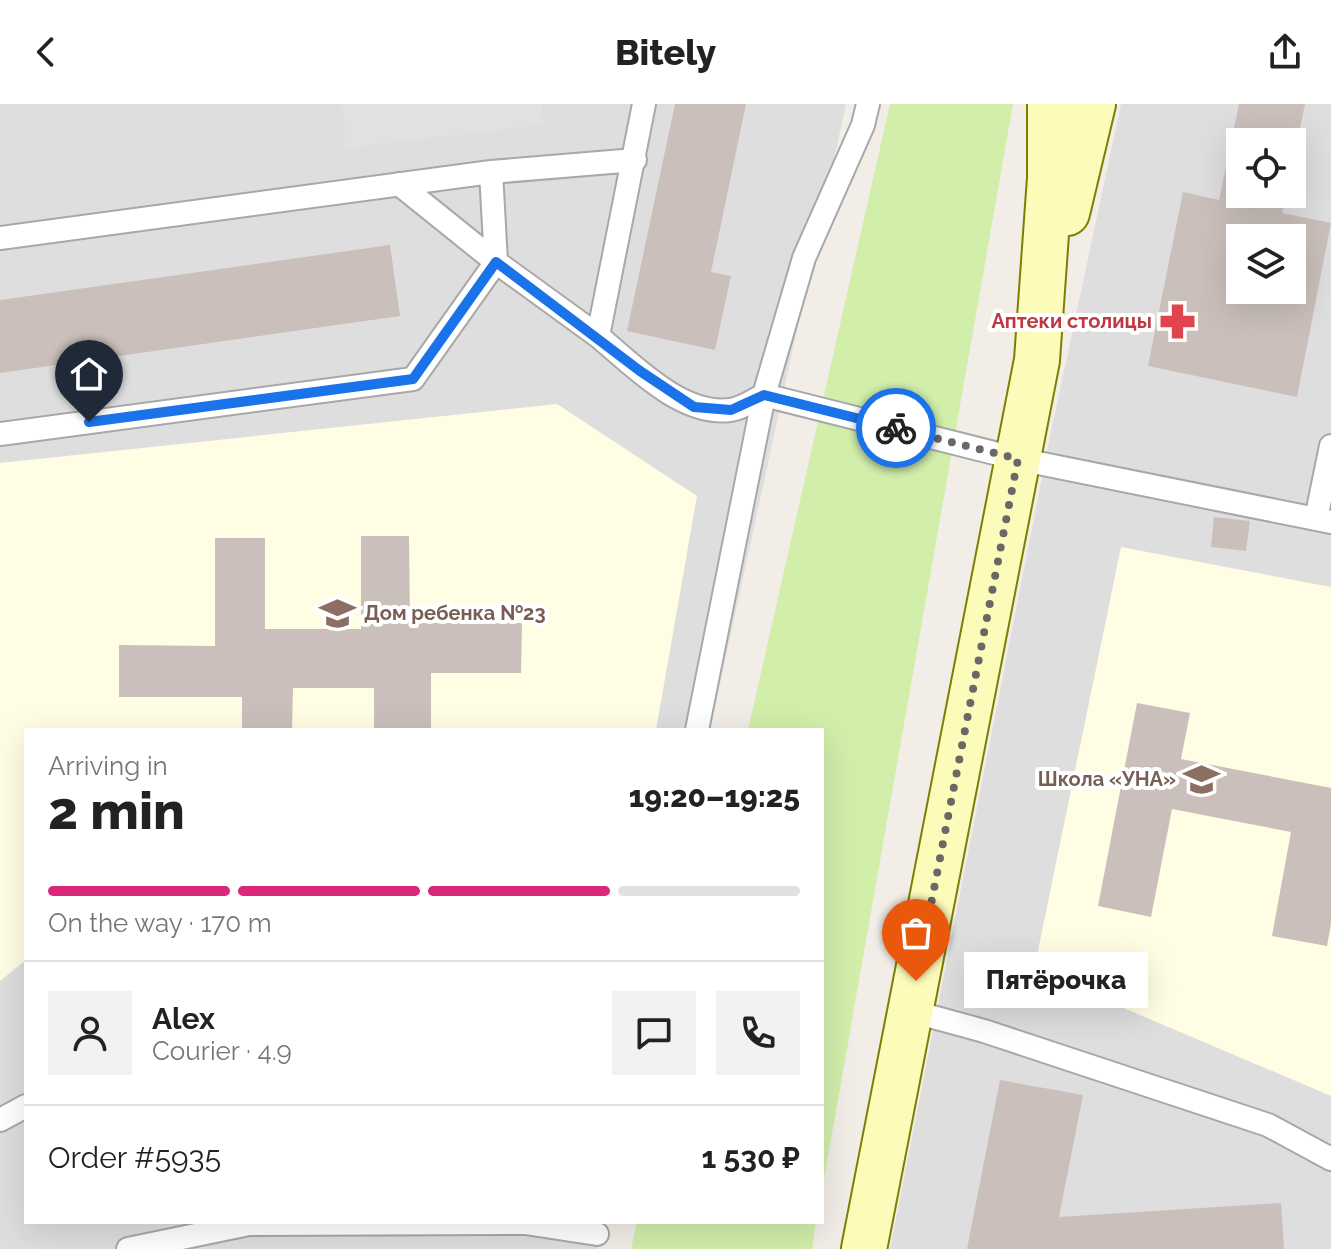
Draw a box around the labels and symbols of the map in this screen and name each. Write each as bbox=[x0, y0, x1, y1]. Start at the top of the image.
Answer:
pharmacy icon: Аптеки столицы bbox=[1159, 302, 1197, 340]
place label: Аптеки столицы bbox=[991, 309, 1152, 333]
pin bbox=[55, 340, 123, 422]
courier bbox=[856, 388, 936, 468]
school or university icon: Дом ребенка №23 bbox=[319, 594, 357, 632]
place label: Дом ребенка №23 bbox=[364, 601, 546, 625]
school or university icon: Школа «УНА» bbox=[1183, 760, 1221, 798]
place label: Школа «УНА» bbox=[1038, 767, 1176, 791]
pin bbox=[882, 899, 950, 981]
callout: Пятёрочка bbox=[964, 953, 1148, 1009]

